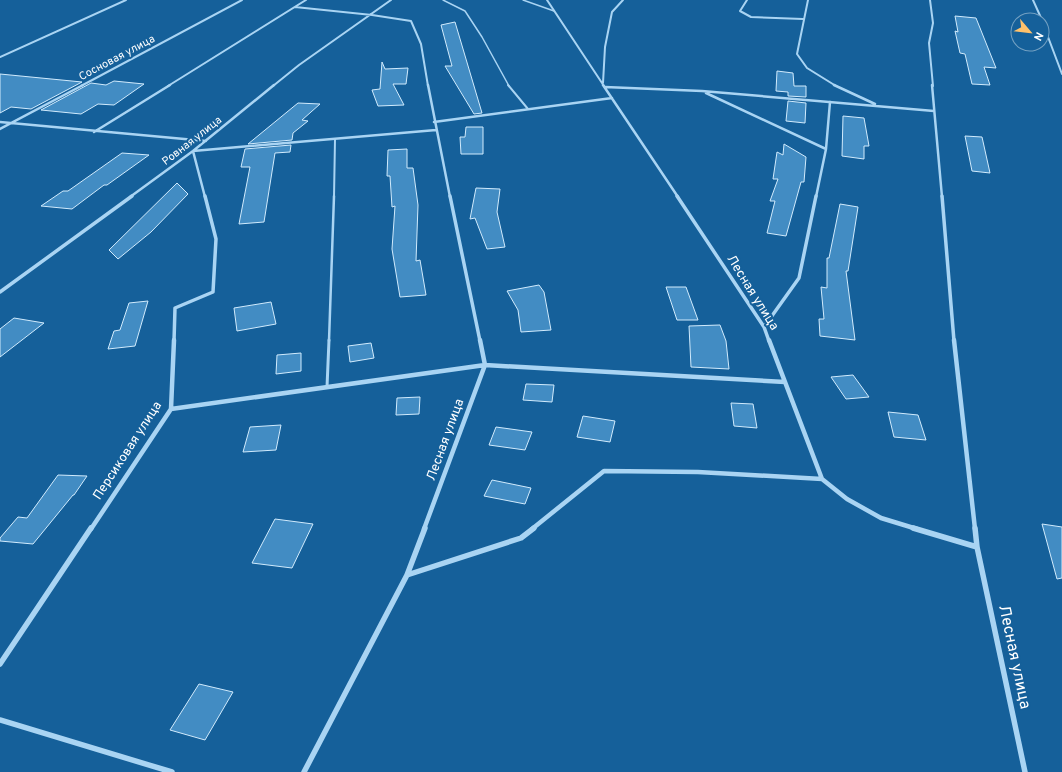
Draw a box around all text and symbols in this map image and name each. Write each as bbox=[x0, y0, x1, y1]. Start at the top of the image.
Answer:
north arrow bbox=[1010, 12, 1050, 52]
text: N bbox=[1030, 29, 1046, 43]
street label: Сосновая улица bbox=[77, 32, 158, 84]
street label: Ровная улица bbox=[159, 113, 225, 169]
street label: Лесная улица bbox=[722, 252, 782, 334]
street label: Лесная улица bbox=[424, 397, 468, 483]
street label: Персиковая улица bbox=[90, 399, 166, 503]
street label: Лесная улица bbox=[993, 603, 1035, 711]

